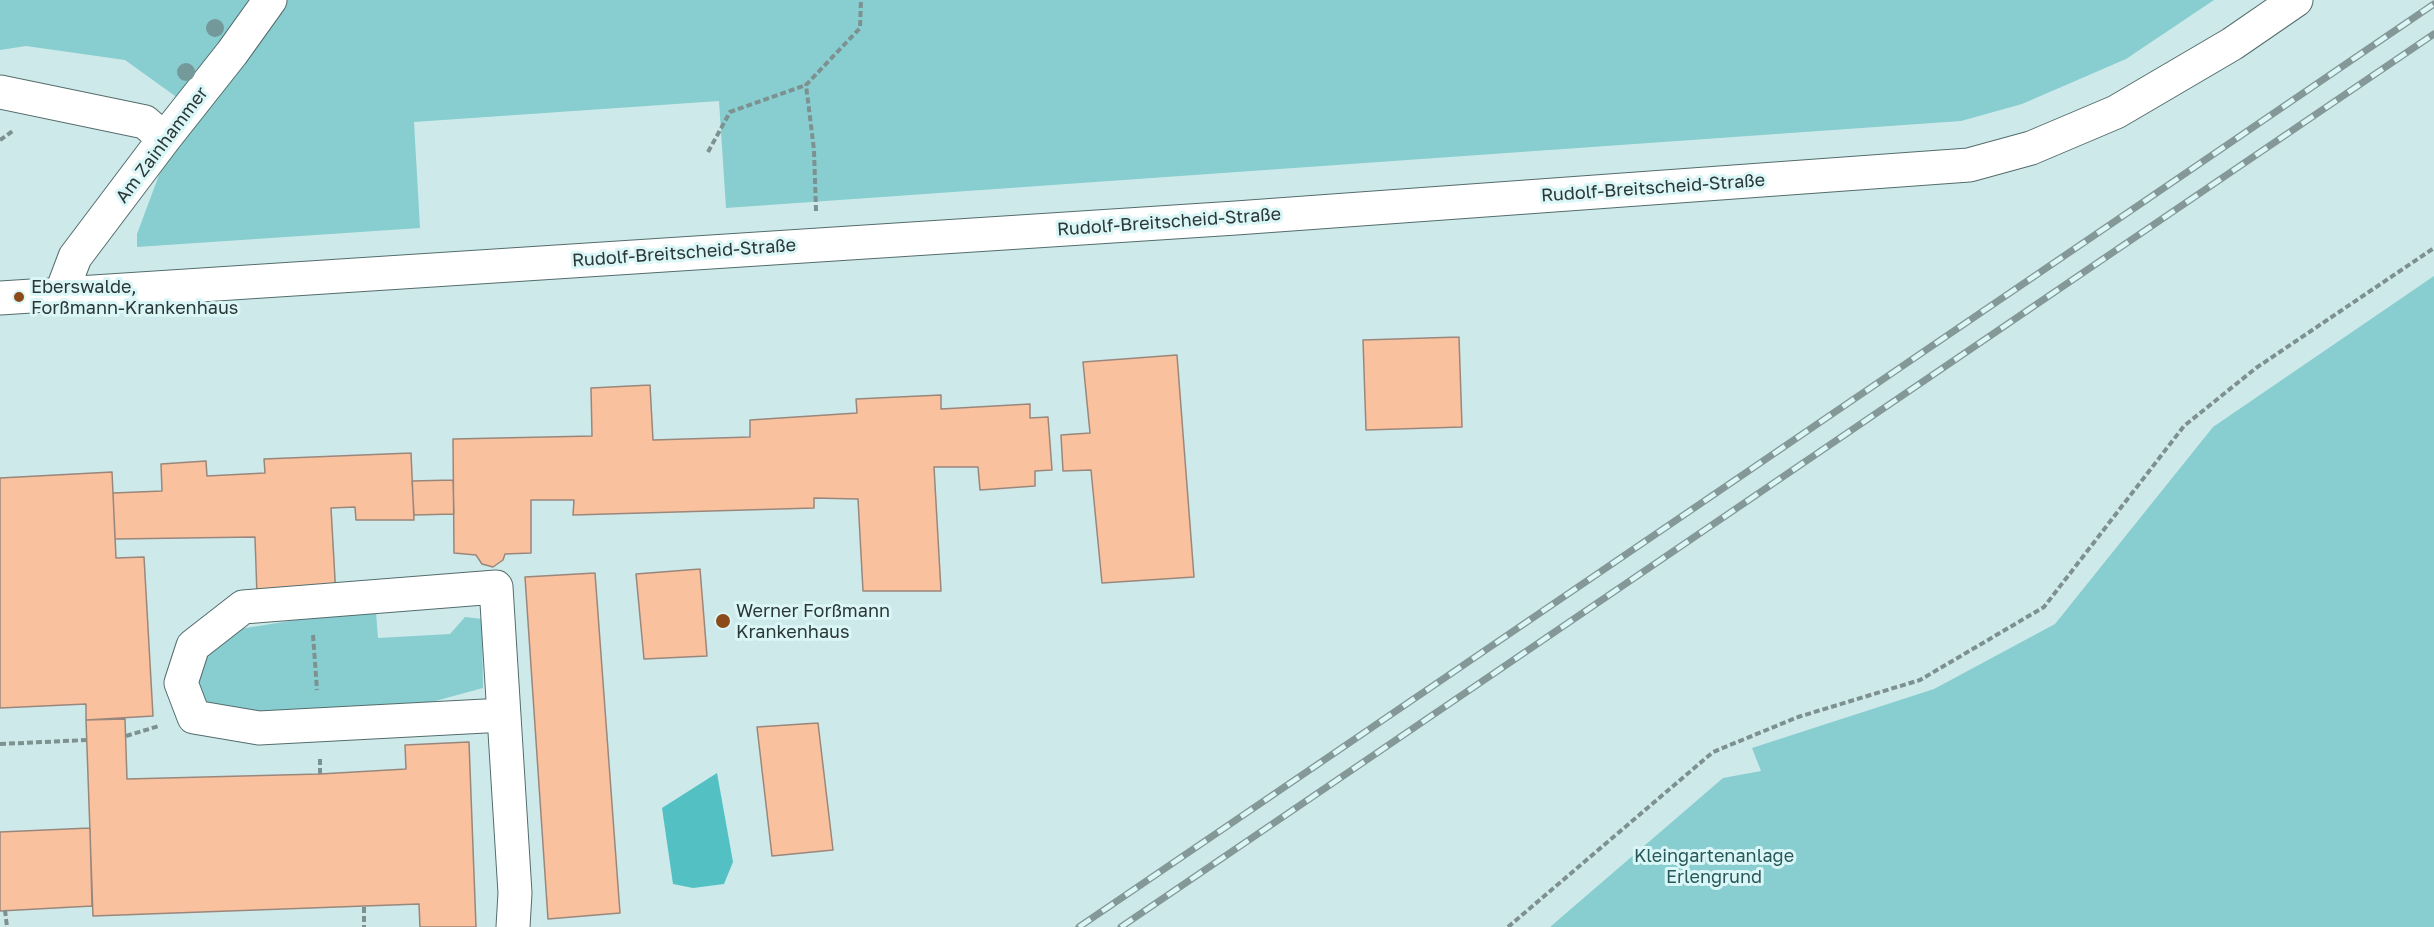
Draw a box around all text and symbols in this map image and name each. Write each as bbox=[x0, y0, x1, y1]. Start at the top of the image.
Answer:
street label: Am Zainhammer bbox=[111, 83, 213, 207]
street label: Rudolf-Breitscheid-Straße bbox=[1540, 169, 1766, 207]
street label: Rudolf-Breitscheid-Straße bbox=[1056, 203, 1282, 241]
street label: Rudolf-Breitscheid-Straße bbox=[571, 234, 797, 272]
place label: Eberswalde, Forßmann-Krankenhaus bbox=[31, 276, 238, 318]
marker: Eberswalde, Forßmann-Krankenhaus bbox=[12, 290, 26, 304]
place label: Werner Forßmann Krankenhaus bbox=[736, 600, 890, 642]
marker: Werner Forßmann Krankenhaus bbox=[714, 612, 732, 630]
park label: Kleingartenanlage Erlengrund bbox=[1634, 845, 1794, 888]

